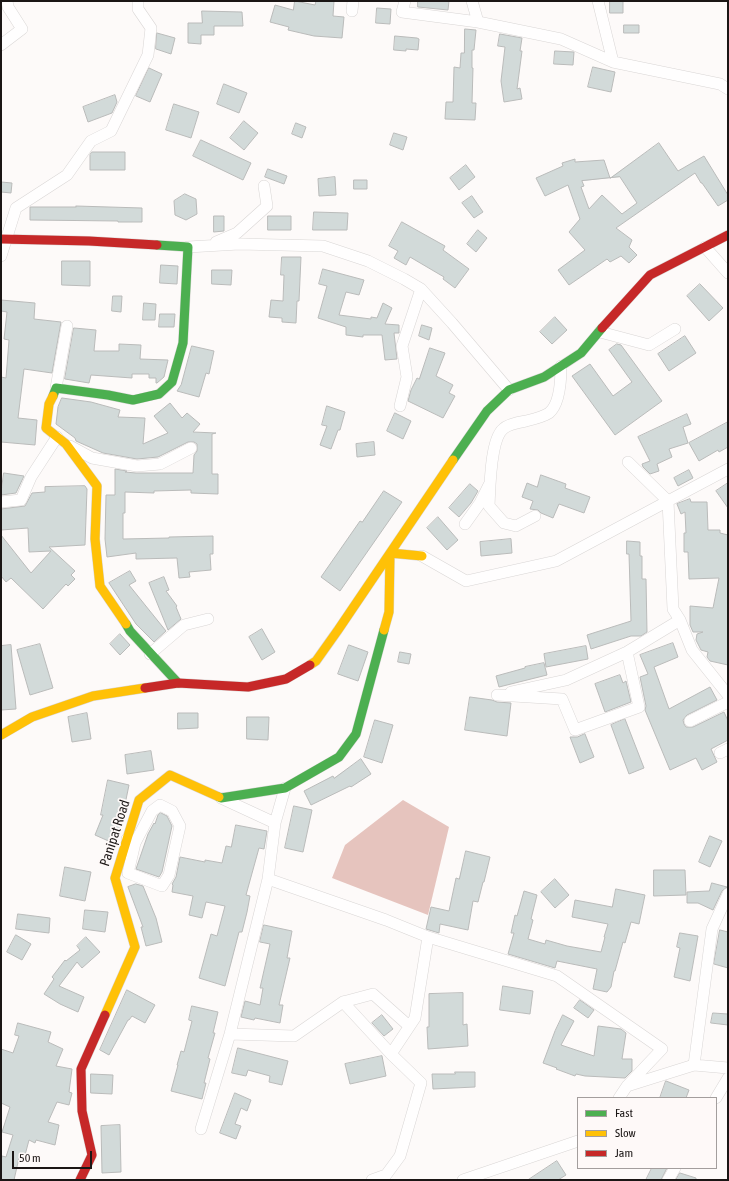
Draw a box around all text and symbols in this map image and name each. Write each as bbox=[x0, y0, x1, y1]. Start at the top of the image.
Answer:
street label: Panipat Road bbox=[96, 798, 134, 868]
legend bbox=[577, 1097, 717, 1169]
text: Fast bbox=[615, 1106, 633, 1120]
text: Slow bbox=[615, 1126, 636, 1140]
scale bar bbox=[14, 1143, 94, 1169]
text: Jam bbox=[615, 1146, 633, 1160]
text: 50 m bbox=[19, 1151, 41, 1165]

